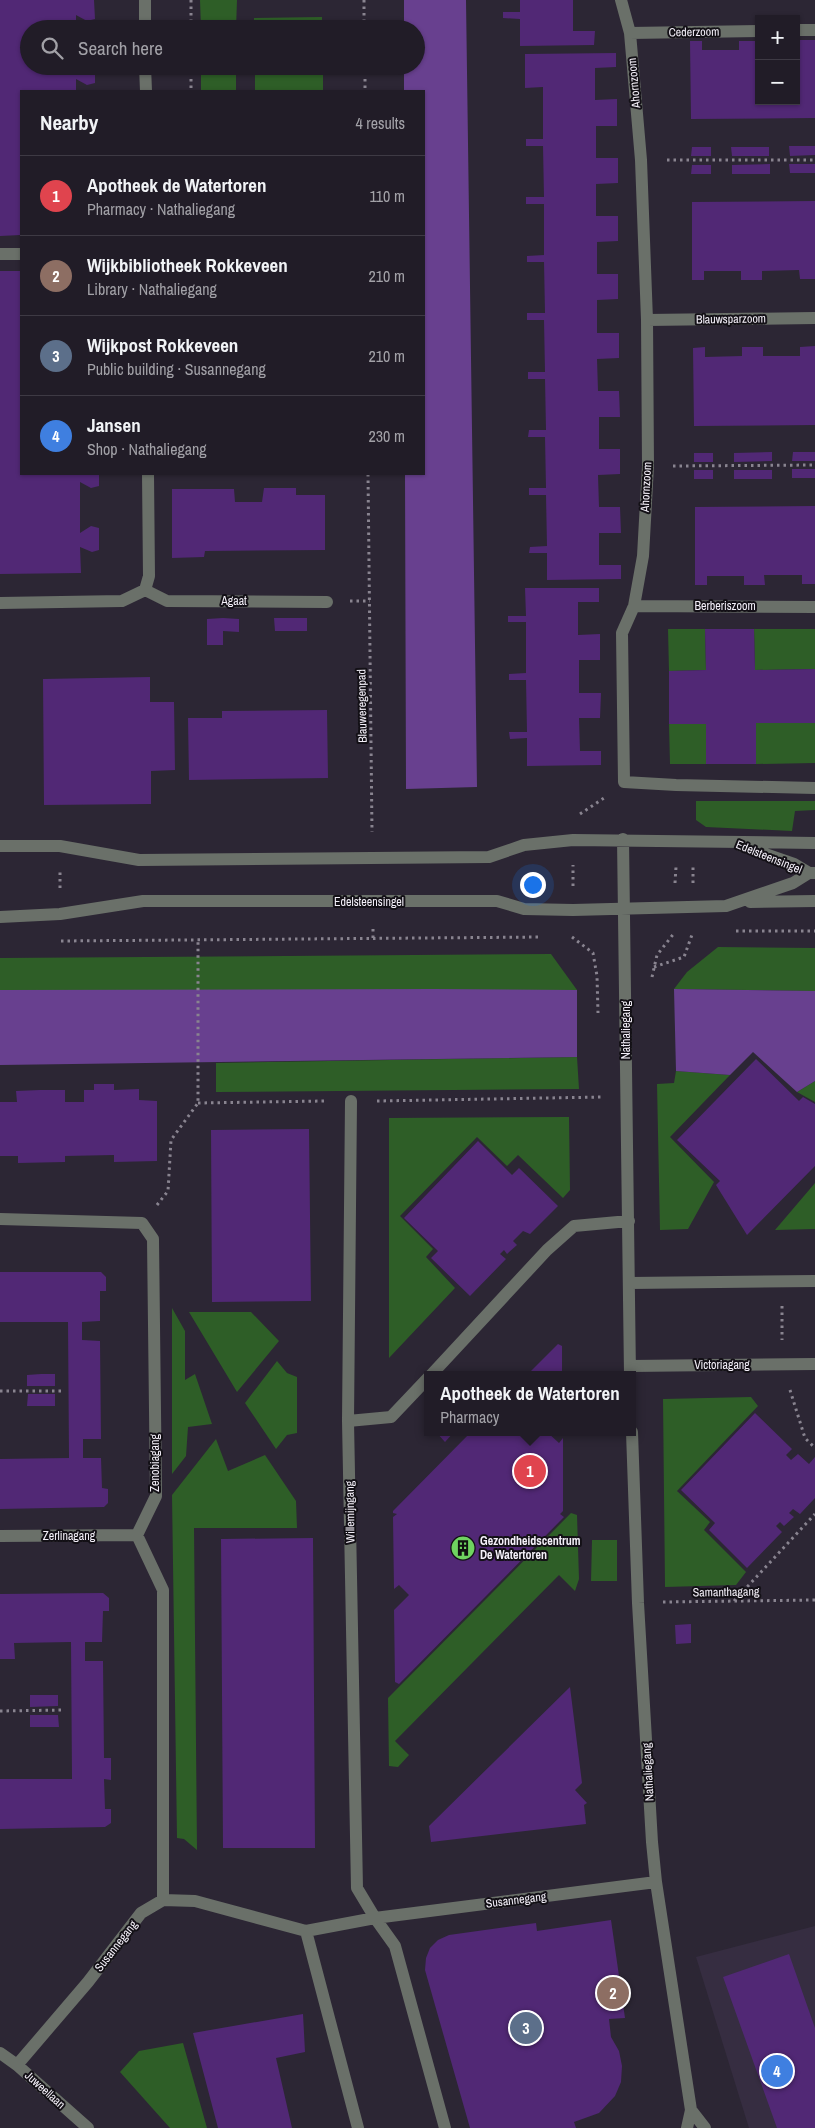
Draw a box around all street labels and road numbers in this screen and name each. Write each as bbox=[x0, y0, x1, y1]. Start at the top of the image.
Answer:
street label: Cederzoom bbox=[668, 24, 720, 40]
street label: Ahornzoom bbox=[624, 57, 644, 110]
street label: Blauwsparzoom bbox=[696, 310, 766, 328]
street label: Ahornzoom bbox=[637, 461, 655, 514]
street label: Agaat bbox=[220, 593, 247, 609]
street label: Berberiszoom bbox=[694, 598, 756, 614]
street label: Blauweregenpad bbox=[353, 669, 371, 743]
street label: Edelsteensingel bbox=[734, 836, 804, 878]
street label: Edelsteensingel bbox=[334, 894, 404, 910]
street label: Nathaliegang bbox=[618, 1000, 634, 1059]
street label: Victoriagang bbox=[694, 1357, 750, 1373]
street label: Zenobiagang bbox=[147, 1433, 163, 1492]
street label: Willemijngang bbox=[341, 1480, 359, 1543]
street label: Zerlinagang bbox=[43, 1528, 96, 1544]
street label: Samanthagang bbox=[692, 1583, 760, 1601]
street label: Nathaliegang bbox=[638, 1742, 658, 1802]
street label: Susannegang bbox=[485, 1888, 548, 1912]
street label: Susannegang bbox=[91, 1917, 141, 1975]
street label: Juweellaan bbox=[21, 2068, 69, 2112]

